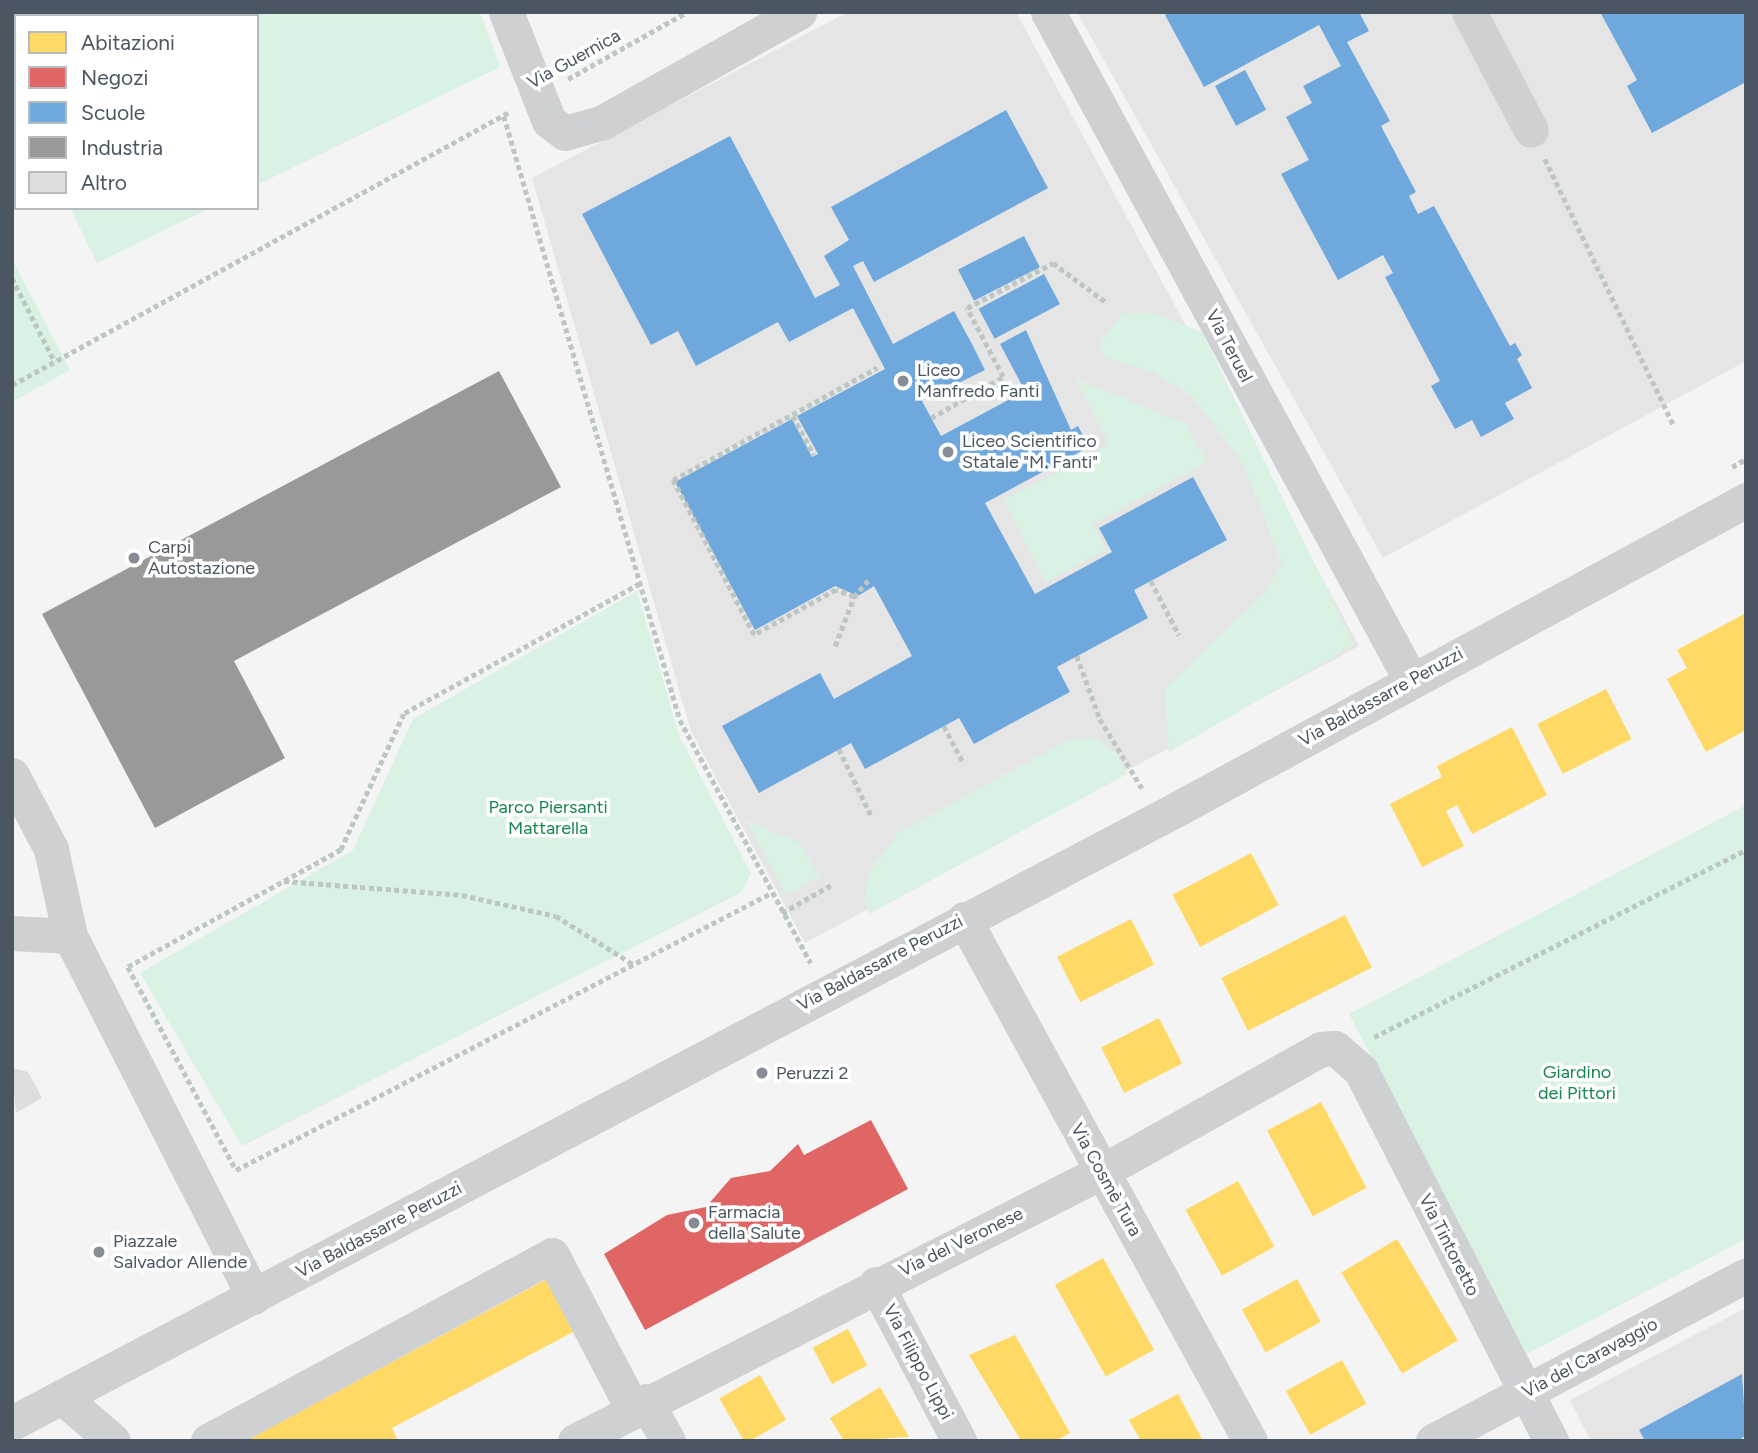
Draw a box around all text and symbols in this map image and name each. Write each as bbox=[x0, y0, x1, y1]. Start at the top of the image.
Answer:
legend bbox=[14, 14, 259, 210]
street label: Via Guernica bbox=[524, 25, 624, 93]
text: Abitazioni bbox=[81, 30, 175, 55]
text: Negozi bbox=[81, 65, 148, 90]
text: Scuole bbox=[81, 100, 145, 125]
text: Industria bbox=[81, 135, 163, 160]
text: Altro bbox=[81, 170, 127, 195]
street label: Via Teruel bbox=[1201, 306, 1257, 386]
place label: Liceo Manfredo Fanti bbox=[917, 360, 1039, 402]
marker: Liceo Manfredo Fanti bbox=[895, 373, 911, 389]
place label: Liceo Scientifico Statale "M. Fanti" bbox=[962, 431, 1098, 474]
marker: Liceo Scientifico Statale "M. Fanti" bbox=[940, 444, 956, 460]
place label: Carpi Autostazione bbox=[148, 537, 255, 580]
marker: Carpi Autostazione bbox=[126, 550, 142, 566]
street label: Via Baldassarre Peruzzi bbox=[1295, 643, 1467, 751]
park label: Parco Piersanti Mattarella bbox=[488, 797, 608, 840]
street label: Via Baldassarre Peruzzi bbox=[793, 910, 967, 1016]
place label: Peruzzi 2 bbox=[776, 1062, 849, 1084]
park label: Giardino dei Pittori bbox=[1538, 1062, 1616, 1104]
marker: Peruzzi 2 bbox=[754, 1065, 770, 1081]
street label: Via Cosmè Tura bbox=[1066, 1120, 1146, 1240]
street label: Via Baldassarre Peruzzi bbox=[292, 1177, 466, 1283]
street label: Via Tintoretto bbox=[1414, 1190, 1484, 1300]
place label: Farmacia della Salute bbox=[708, 1202, 801, 1244]
street label: Via del Veronese bbox=[895, 1203, 1027, 1281]
marker: Farmacia della Salute bbox=[686, 1215, 702, 1231]
place label: Piazzale Salvador Allende bbox=[113, 1231, 247, 1274]
marker: Piazzale Salvador Allende bbox=[91, 1244, 107, 1260]
street label: Via Filippo Lippi bbox=[879, 1301, 957, 1423]
street label: Via del Caravaggio bbox=[1519, 1313, 1661, 1403]

